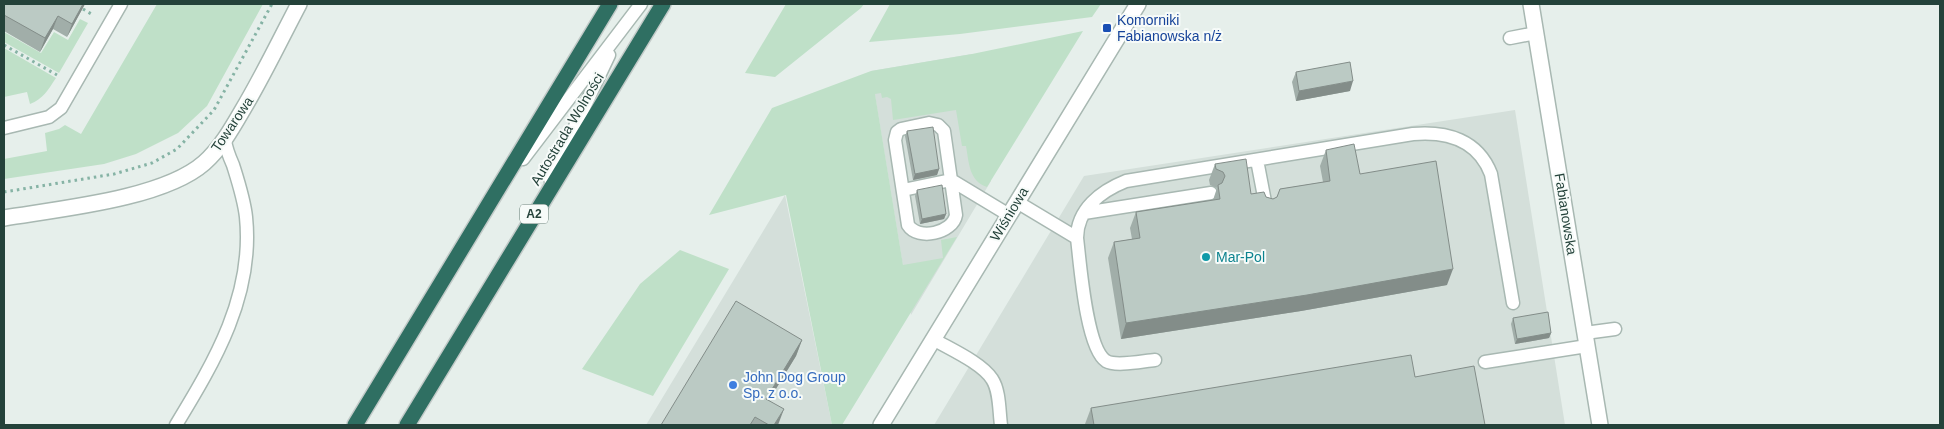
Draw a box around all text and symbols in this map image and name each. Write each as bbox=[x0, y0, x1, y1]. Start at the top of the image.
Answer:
place label: Komorniki Fabianowska n/ż bbox=[1117, 12, 1222, 44]
marker: Komorniki Fabianowska n/ż bbox=[1101, 22, 1113, 34]
street label: Autostrada Wolności bbox=[527, 70, 607, 188]
street label: Towarowa bbox=[208, 93, 256, 155]
street label: Fabianowska bbox=[1552, 172, 1580, 256]
street label: Wiśniowa bbox=[987, 184, 1031, 244]
road number: A2 bbox=[520, 204, 548, 223]
place label: Mar-Pol bbox=[1216, 249, 1265, 265]
marker: Mar-Pol bbox=[1200, 251, 1212, 263]
place label: John Dog Group Sp. z o.o. bbox=[743, 369, 846, 401]
marker: John Dog Group Sp. z o.o. bbox=[727, 379, 739, 391]

